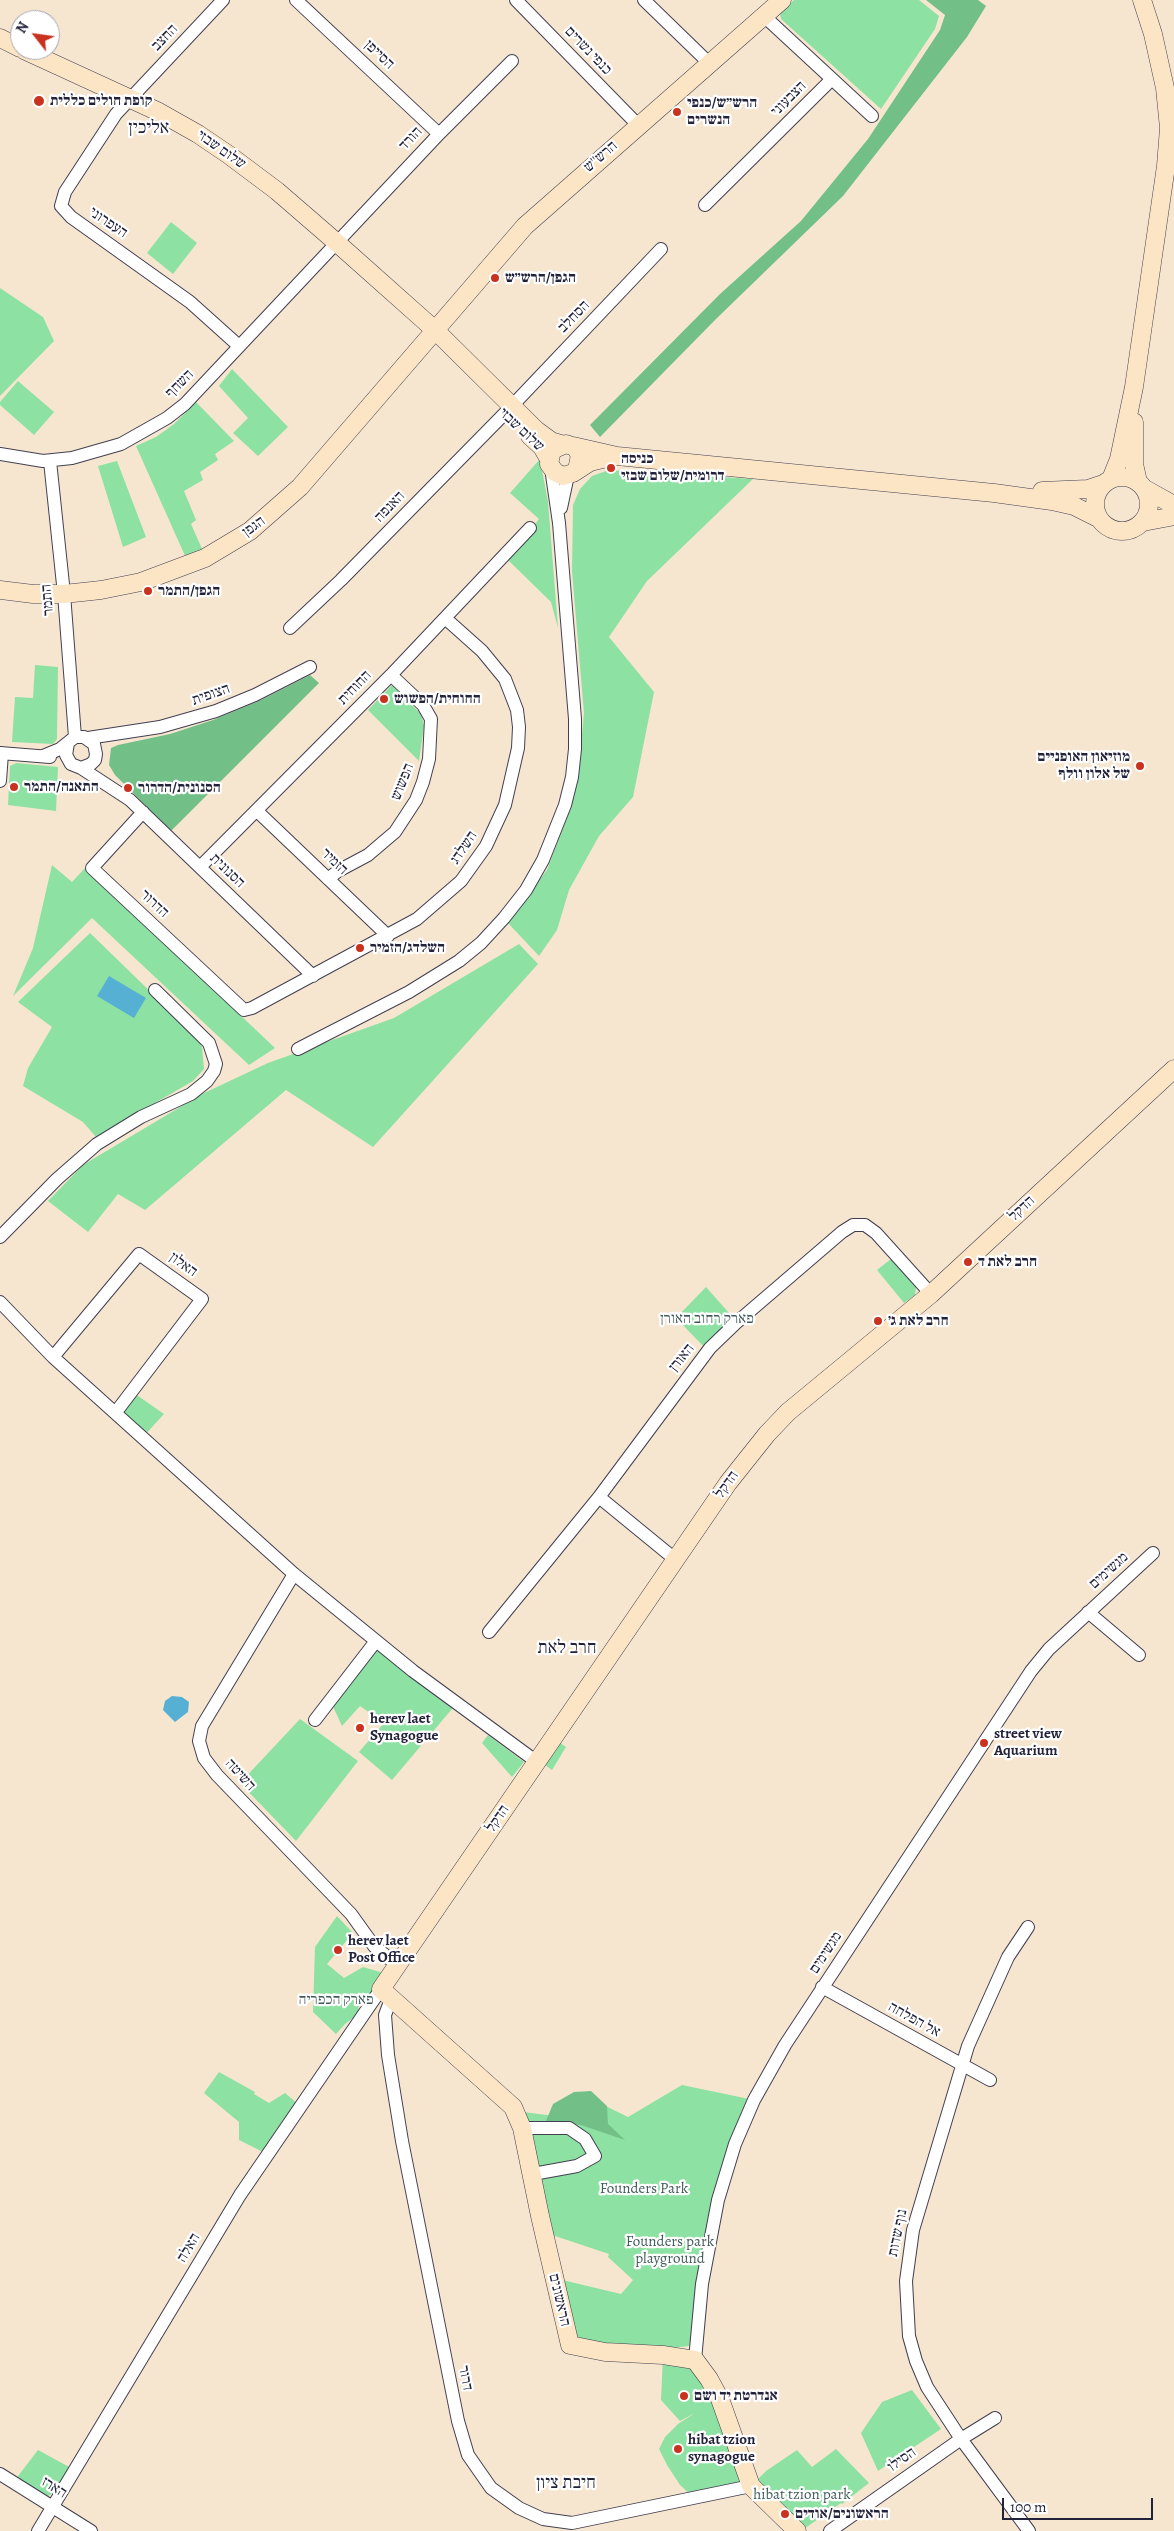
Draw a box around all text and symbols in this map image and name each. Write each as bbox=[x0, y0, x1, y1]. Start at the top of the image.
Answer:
north arrow bbox=[10, 10, 60, 60]
text: N bbox=[12, 19, 33, 37]
street label: החצב bbox=[148, 21, 182, 55]
street label: כנפי נשרים bbox=[561, 23, 615, 79]
street label: הסייפן bbox=[360, 37, 398, 73]
street label: הצבעוני bbox=[768, 78, 810, 120]
place label: קופת חולים כללית bbox=[50, 92, 152, 110]
marker: קופת חולים כללית bbox=[32, 94, 46, 108]
place label: הרש״ש/כנפי הנשרים bbox=[687, 94, 757, 129]
marker: הרש״ש/כנפי הנשרים bbox=[671, 106, 683, 118]
district label: אליכין bbox=[129, 118, 169, 140]
street label: הורד bbox=[396, 123, 426, 155]
street label: שלום שבזי bbox=[193, 127, 249, 173]
street label: הרש''ש bbox=[580, 137, 622, 177]
street label: העפרוני bbox=[85, 204, 131, 242]
place label: הגפן/הרש״ש bbox=[505, 269, 576, 287]
marker: הגפן/הרש״ש bbox=[489, 272, 501, 284]
street label: הסחלב bbox=[554, 297, 594, 337]
street label: השחף bbox=[162, 366, 198, 402]
street label: שלום שבזי bbox=[494, 404, 548, 456]
place label: כניסה דרומית/שלום שבזי bbox=[621, 450, 724, 485]
marker: כניסה דרומית/שלום שבזי bbox=[605, 462, 617, 474]
street label: האנפה bbox=[371, 488, 409, 526]
street label: הגפן bbox=[239, 513, 269, 541]
place label: הגפן/התמר bbox=[158, 582, 220, 600]
street label: התמר bbox=[38, 583, 58, 617]
marker: הגפן/התמר bbox=[142, 585, 154, 597]
street label: החוחית bbox=[334, 667, 376, 709]
street label: הצופית bbox=[190, 680, 232, 710]
place label: החוחית/הפשוש bbox=[394, 690, 481, 708]
marker: החוחית/הפשוש bbox=[378, 693, 390, 705]
place label: מוזיאון האופניים של אלון וולף bbox=[1037, 748, 1130, 783]
marker: מוזיאון האופניים של אלון וולף bbox=[1134, 760, 1146, 772]
street label: הפשוש bbox=[388, 761, 418, 803]
place label: התאנה/התמר bbox=[24, 778, 99, 796]
place label: הסנונית/הדרור bbox=[138, 779, 221, 797]
marker: התאנה/התמר bbox=[8, 781, 20, 793]
marker: הסנונית/הדרור bbox=[122, 782, 134, 794]
street label: השלדג bbox=[446, 828, 482, 868]
street label: הזמיר bbox=[317, 845, 351, 879]
street label: הסנונית bbox=[206, 850, 248, 892]
street label: הדרור bbox=[136, 886, 172, 922]
place label: השלדג/הזמיר bbox=[370, 939, 445, 957]
marker: השלדג/הזמיר bbox=[354, 942, 366, 954]
street label: הדקל bbox=[1005, 1192, 1039, 1226]
street label: האלון bbox=[165, 1249, 201, 1281]
place label: חרב לאת ד bbox=[978, 1253, 1037, 1271]
marker: חרב לאת ד bbox=[962, 1256, 974, 1268]
park label: פארק רחוב האורן bbox=[660, 1310, 754, 1328]
place label: חרב לאת ג׳ bbox=[888, 1312, 949, 1330]
marker: חרב לאת ג׳ bbox=[872, 1315, 884, 1327]
street label: האורן bbox=[665, 1340, 699, 1376]
street label: הדקל bbox=[711, 1468, 743, 1502]
street label: מגשימים bbox=[1086, 1549, 1132, 1593]
district label: חרב לאת bbox=[537, 1638, 597, 1660]
place label: herev laet Synagogue bbox=[370, 1710, 439, 1745]
marker: herev laet Synagogue bbox=[354, 1722, 366, 1734]
place label: street view Aquarium bbox=[994, 1725, 1062, 1760]
marker: street view Aquarium bbox=[978, 1737, 990, 1749]
street label: השיטה bbox=[221, 1755, 259, 1795]
street label: הדקל bbox=[482, 1802, 514, 1836]
street label: מגשימים bbox=[806, 1929, 846, 1977]
place label: herev laet Post Office bbox=[348, 1932, 415, 1967]
marker: herev laet Post Office bbox=[332, 1944, 344, 1956]
park label: פארק הכפריה bbox=[298, 1991, 374, 2009]
street label: אל הפלחה bbox=[885, 1998, 943, 2042]
park label: Founders Park bbox=[600, 2180, 688, 2198]
street label: נוף שדות bbox=[884, 2208, 912, 2258]
street label: האלה bbox=[173, 2230, 205, 2266]
park label: Founders park playground bbox=[626, 2233, 714, 2268]
street label: הראשונים bbox=[544, 2272, 574, 2328]
street label: דרור bbox=[454, 2364, 476, 2392]
place label: אנדרטת יד ושם bbox=[694, 2387, 778, 2405]
marker: אנדרטת יד ושם bbox=[678, 2390, 690, 2402]
place label: hibat tzion synagogue bbox=[688, 2431, 755, 2466]
marker: hibat tzion synagogue bbox=[672, 2443, 684, 2455]
street label: הסילו bbox=[884, 2444, 920, 2476]
street label: הארז bbox=[38, 2473, 70, 2503]
district label: חיבת ציון bbox=[536, 2473, 596, 2495]
park label: hibat tzion park bbox=[753, 2486, 851, 2504]
scale bar bbox=[1004, 2488, 1155, 2520]
text: 100 m bbox=[1010, 2497, 1047, 2517]
place label: הראשונים/אודים bbox=[795, 2505, 889, 2523]
marker: הראשונים/אודים bbox=[779, 2508, 791, 2520]

